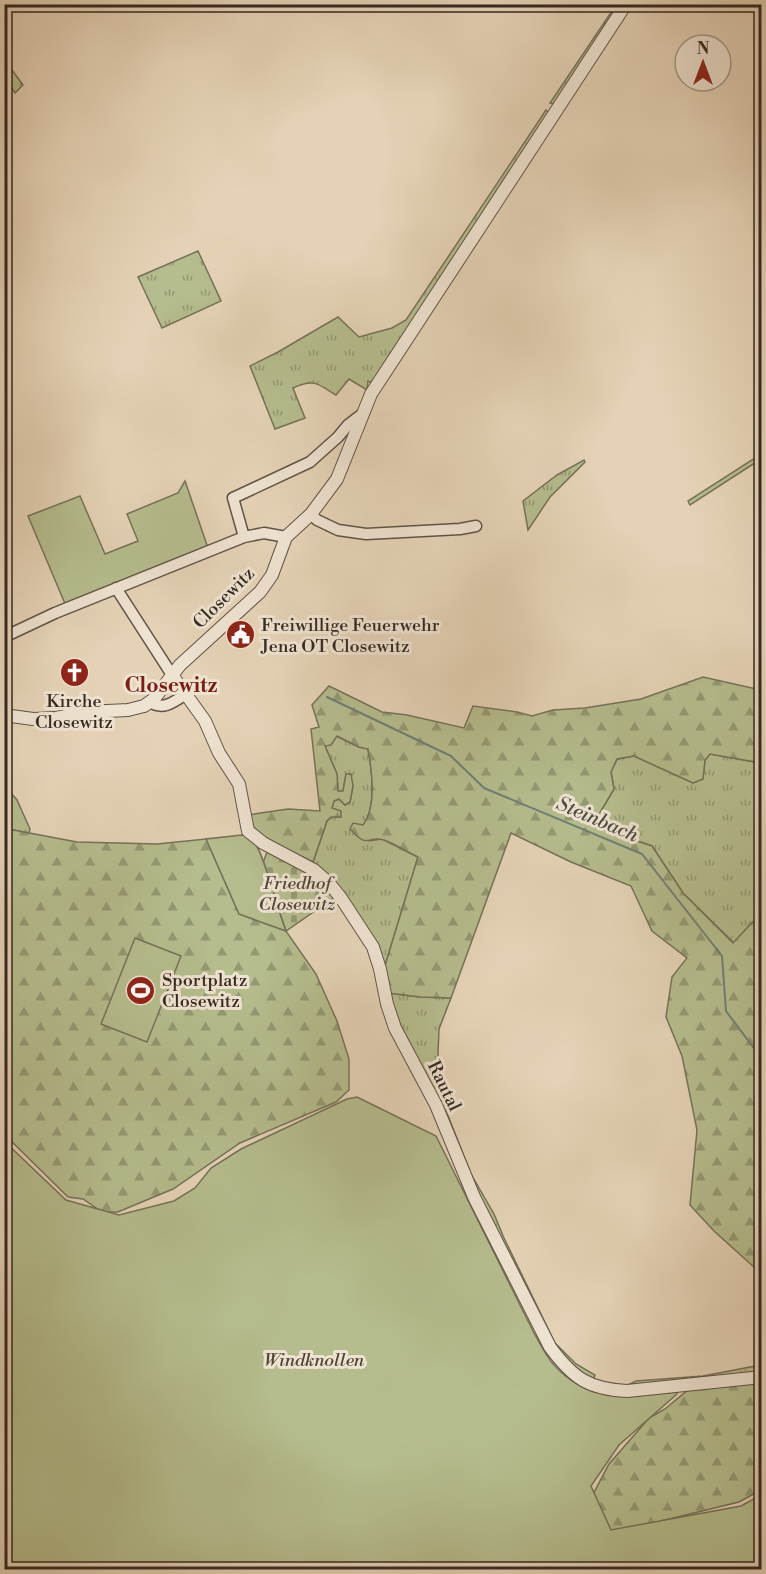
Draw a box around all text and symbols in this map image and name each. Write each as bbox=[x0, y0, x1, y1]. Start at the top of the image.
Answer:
north arrow bbox=[673, 33, 733, 93]
text: N bbox=[697, 39, 710, 59]
street label: Closewitz bbox=[188, 562, 260, 634]
place label: Freiwillige Feuerwehr Jena OT Closewitz bbox=[260, 614, 440, 658]
public building icon: Freiwillige Feuerwehr Jena OT Closewitz bbox=[224, 619, 256, 651]
church icon: Kirche Closewitz bbox=[58, 656, 90, 688]
district label: Closewitz bbox=[124, 673, 218, 699]
place label: Kirche Closewitz bbox=[35, 690, 113, 734]
water label: Steinbach bbox=[552, 792, 643, 849]
park label: Friedhof Closewitz bbox=[259, 872, 336, 916]
place label: Sportplatz Closewitz bbox=[162, 969, 247, 1013]
sports icon: Sportplatz Closewitz bbox=[125, 974, 157, 1006]
street label: Rautal bbox=[422, 1057, 466, 1116]
park label: Windknollen bbox=[264, 1349, 365, 1372]

